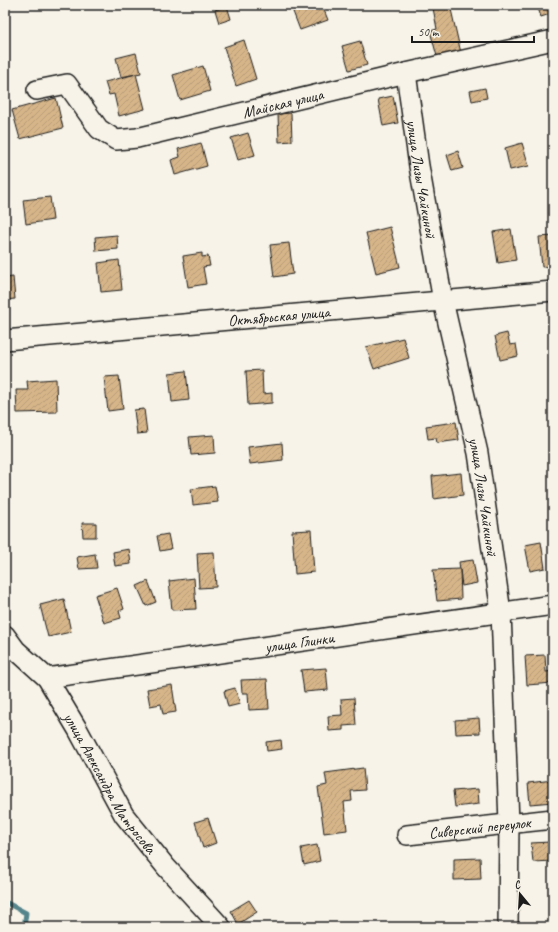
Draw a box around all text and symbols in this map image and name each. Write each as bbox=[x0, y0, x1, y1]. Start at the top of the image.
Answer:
scale bar bbox=[412, 18, 534, 44]
text: 50 m bbox=[418, 24, 440, 40]
street label: Майская улица bbox=[241, 84, 327, 123]
street label: улица Лизы Чайкиной bbox=[401, 117, 441, 241]
street label: Октябрьская улица bbox=[227, 302, 332, 331]
street label: улица Лизы Чайкиной bbox=[463, 434, 502, 559]
street label: улица Глинки bbox=[263, 628, 336, 658]
street label: улица Александра Матросова bbox=[58, 708, 161, 859]
street label: Сиверский переулок bbox=[428, 812, 533, 844]
north arrow bbox=[500, 874, 540, 914]
text: С bbox=[512, 877, 523, 892]

